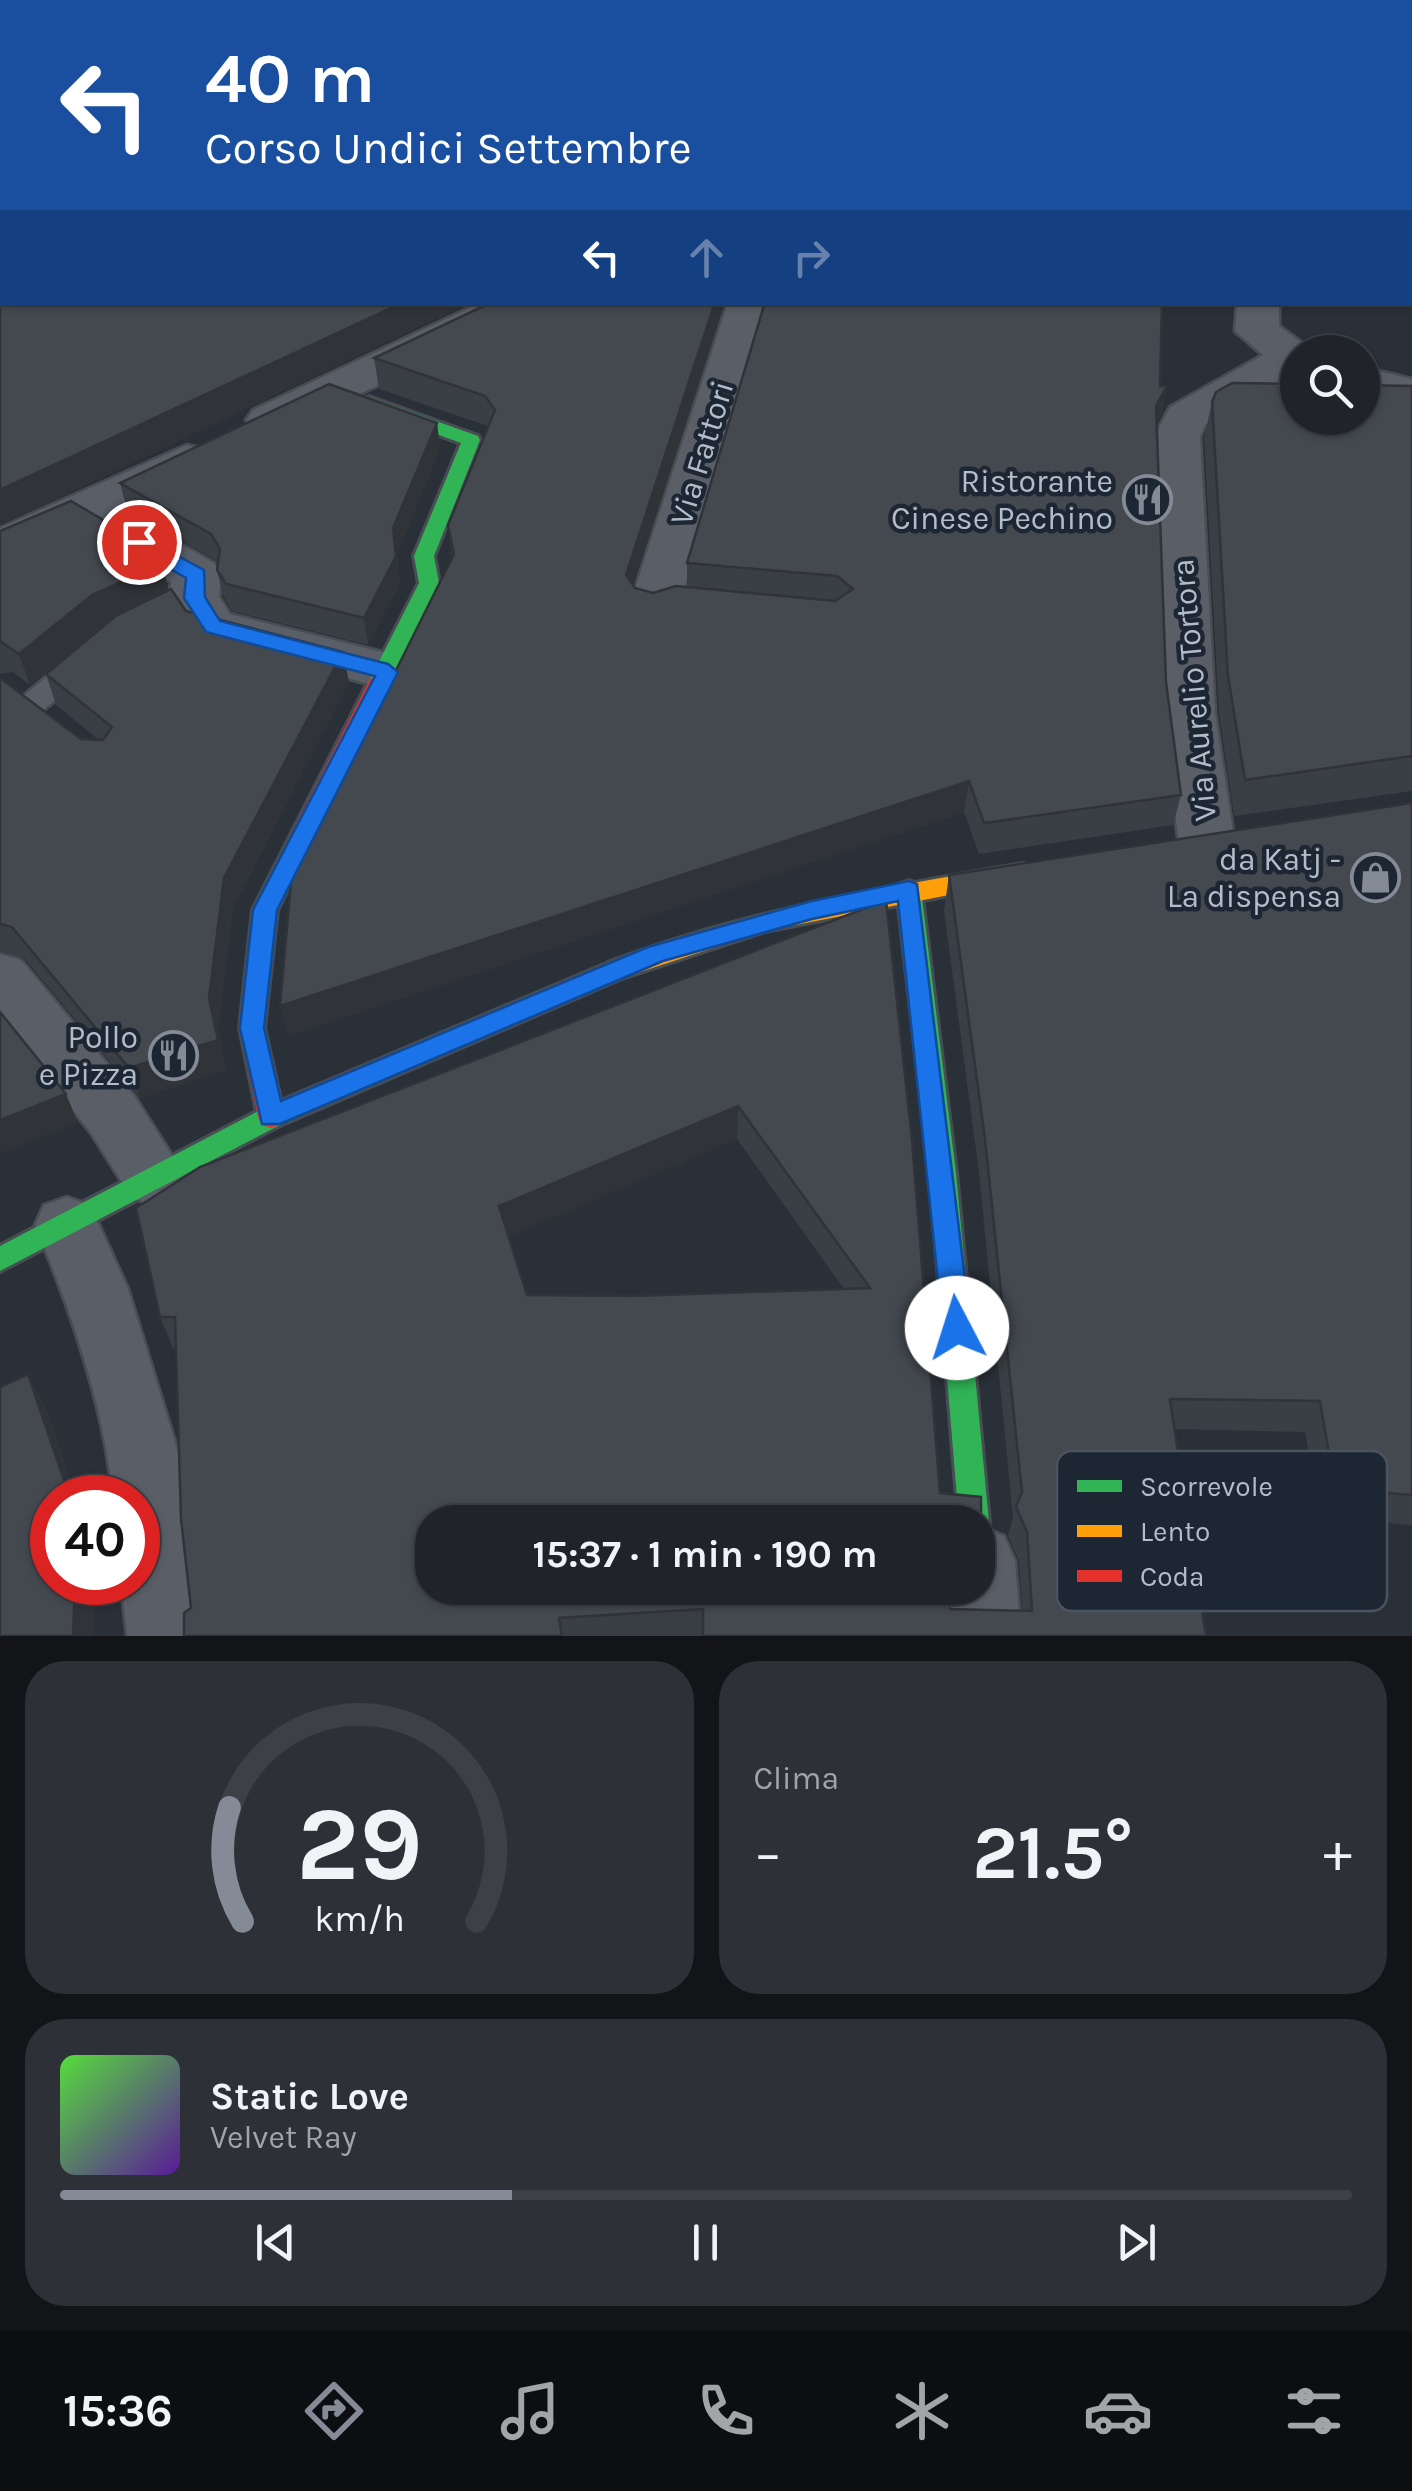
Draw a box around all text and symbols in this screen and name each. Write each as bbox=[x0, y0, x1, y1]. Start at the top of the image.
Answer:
text: 40 m bbox=[205, 38, 375, 120]
icon: left bbox=[40, 40, 170, 170]
text: Corso Undici Settembre bbox=[205, 122, 692, 174]
icon: left bbox=[574, 230, 629, 285]
icon: ahead bbox=[679, 230, 734, 285]
icon: right bbox=[784, 230, 839, 285]
map controls bbox=[1280, 335, 1380, 435]
button: search bbox=[1280, 335, 1380, 435]
street label: Via Fattori bbox=[663, 376, 741, 530]
place label: Ristorante Cinese Pechino bbox=[891, 463, 1113, 537]
restaurant icon: Ristorante Cinese Pechino bbox=[1122, 473, 1174, 525]
pin bbox=[97, 500, 182, 585]
icon: arrive bbox=[112, 515, 167, 570]
street label: Via Aurelio Tortora bbox=[1164, 557, 1224, 823]
place label: da Katj - La dispensa bbox=[1167, 841, 1341, 915]
shop icon: da Katj - La dispensa bbox=[1350, 851, 1402, 903]
place label: Pollo e Pizza bbox=[39, 1019, 138, 1093]
restaurant icon: Pollo e Pizza bbox=[147, 1029, 199, 1081]
position arrow bbox=[905, 1276, 1009, 1380]
legend bbox=[1057, 1451, 1387, 1611]
text: Scorrevole bbox=[1140, 1470, 1273, 1503]
speed limit sign: 40 bbox=[30, 1475, 160, 1605]
text: Lento bbox=[1140, 1515, 1210, 1548]
text: 15:37 · 1 min · 190 m bbox=[532, 1532, 878, 1577]
text: Coda bbox=[1140, 1560, 1204, 1593]
text: Clima bbox=[754, 1760, 839, 1797]
text: 29 bbox=[296, 1784, 422, 1905]
text: 21.5° bbox=[972, 1809, 1133, 1897]
text: − bbox=[754, 1821, 782, 1885]
text: + bbox=[1323, 1821, 1352, 1885]
text: km/h bbox=[314, 1898, 405, 1940]
text: Static Love bbox=[210, 2074, 409, 2119]
text: Velvet Ray bbox=[210, 2119, 357, 2156]
icon: previous bbox=[248, 2215, 303, 2270]
icon: pause bbox=[678, 2215, 733, 2270]
icon: next bbox=[1109, 2215, 1164, 2270]
icon: directions bbox=[299, 2376, 369, 2446]
icon: music bbox=[495, 2376, 565, 2446]
icon: phone bbox=[691, 2376, 761, 2446]
icon: climate bbox=[887, 2376, 957, 2446]
icon: car bbox=[1083, 2376, 1153, 2446]
icon: filters bbox=[1279, 2376, 1349, 2446]
text: 15:36 bbox=[63, 2385, 173, 2437]

